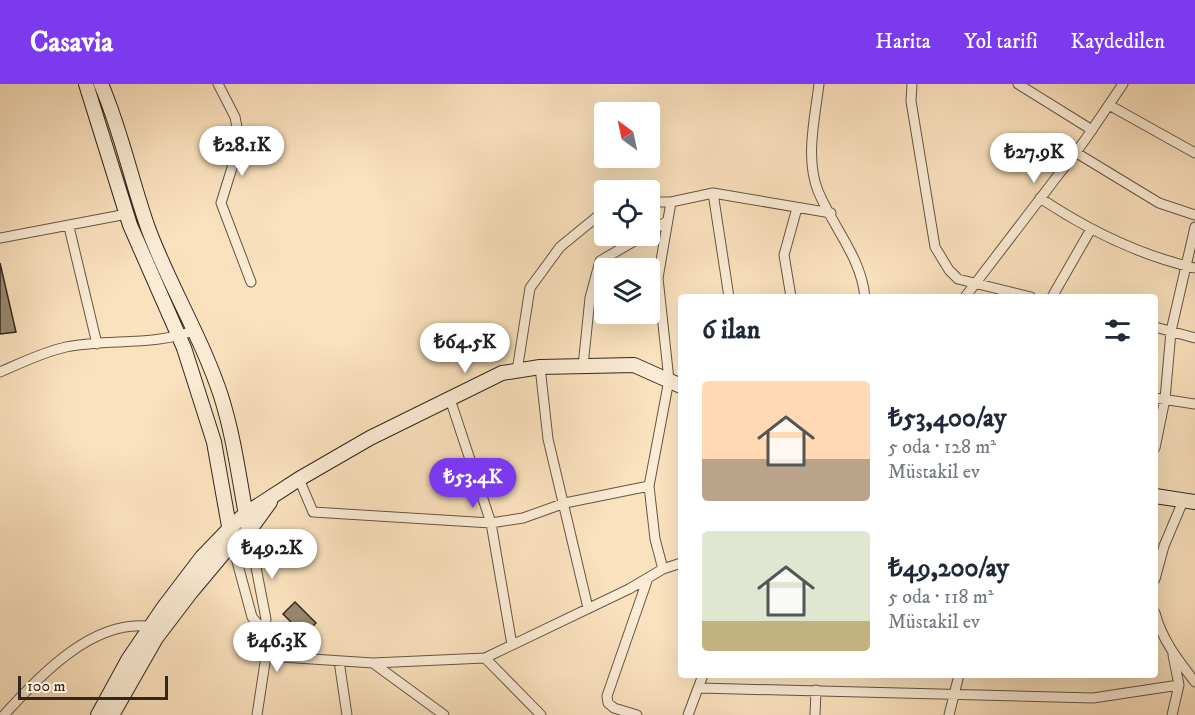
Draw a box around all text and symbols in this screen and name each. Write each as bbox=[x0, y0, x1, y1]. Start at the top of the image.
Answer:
text: Casavia bbox=[30, 25, 113, 60]
text: Harita bbox=[875, 29, 931, 55]
text: Yol tarifi bbox=[964, 29, 1038, 55]
text: Kaydedilen bbox=[1071, 29, 1165, 55]
north arrow bbox=[594, 102, 660, 168]
map controls bbox=[594, 102, 660, 324]
pin: ₺28.1K bbox=[193, 126, 291, 177]
text: ₺28.1K bbox=[213, 133, 271, 158]
pin: ₺27.9K bbox=[985, 133, 1083, 184]
text: ₺27.9K bbox=[1004, 140, 1064, 165]
button: locate bbox=[594, 180, 660, 246]
button: layers bbox=[594, 258, 660, 324]
text: 6 ilan bbox=[702, 314, 760, 347]
icon: filters bbox=[1101, 314, 1134, 347]
pin: ₺64.5K bbox=[416, 323, 514, 374]
text: ₺64.5K bbox=[434, 330, 496, 355]
text: ₺53,400/ay bbox=[888, 402, 1006, 435]
icon: home bbox=[750, 405, 822, 477]
text: 5 oda · 128 m² bbox=[888, 435, 996, 460]
pin: ₺53.4K bbox=[424, 458, 522, 509]
text: Müstakil ev bbox=[888, 460, 980, 485]
text: ₺53.4K bbox=[443, 465, 503, 490]
pin: ₺49.2K bbox=[223, 529, 321, 580]
text: ₺49.2K bbox=[241, 536, 303, 561]
text: ₺49,200/ay bbox=[888, 552, 1009, 585]
icon: home bbox=[750, 555, 822, 627]
text: 5 oda · 118 m² bbox=[888, 585, 994, 610]
text: Müstakil ev bbox=[888, 610, 980, 635]
pin: ₺46.3K bbox=[228, 622, 326, 673]
text: ₺46.3K bbox=[247, 629, 307, 654]
scale bar bbox=[18, 673, 168, 700]
text: 100 m bbox=[27, 676, 66, 696]

